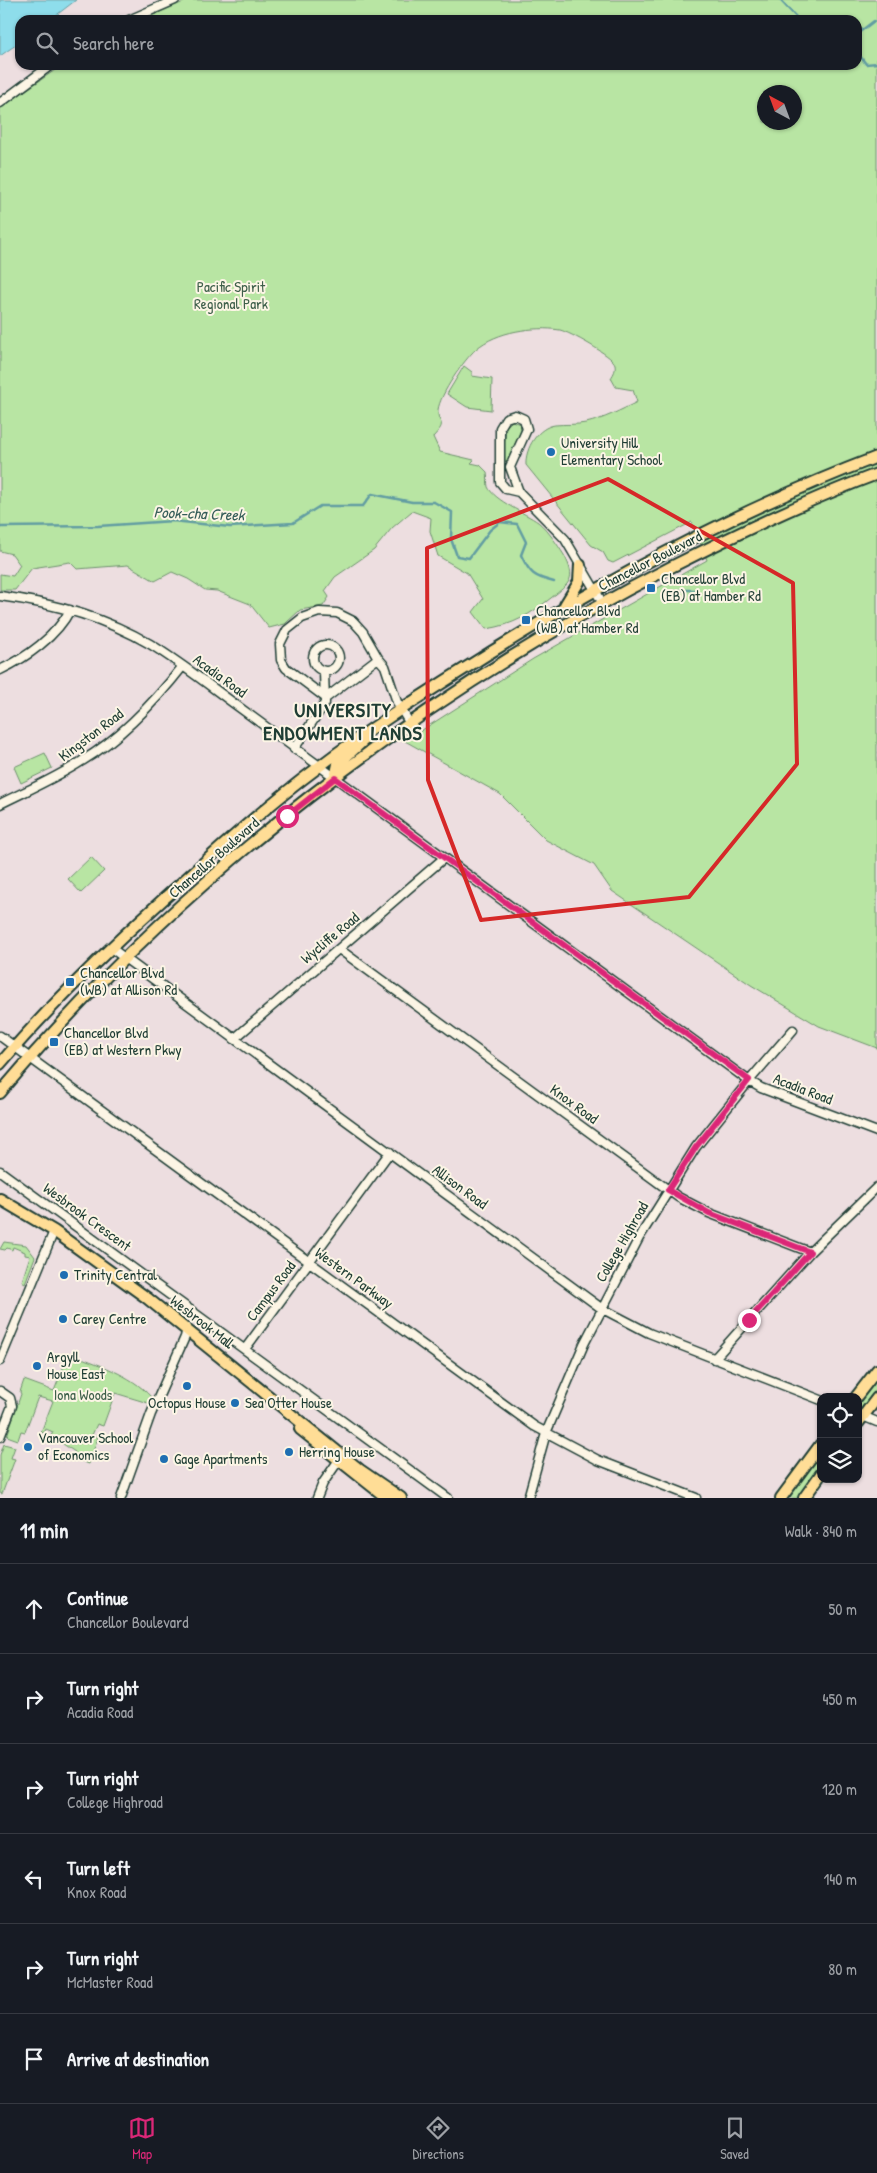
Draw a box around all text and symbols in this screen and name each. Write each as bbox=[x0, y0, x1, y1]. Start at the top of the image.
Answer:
search box bbox=[15, 15, 862, 70]
icon: search bbox=[33, 29, 61, 57]
text: Search here bbox=[73, 30, 154, 56]
north arrow bbox=[757, 85, 802, 130]
park label: Pacific Spirit Regional Park bbox=[194, 276, 268, 314]
place label: University Hill Elementary School bbox=[561, 432, 662, 470]
marker: University Hill Elementary School bbox=[545, 446, 557, 458]
water label: Pook-cha Creek bbox=[153, 500, 246, 526]
street label: Chancellor Boulevard bbox=[594, 525, 705, 596]
place label: Chancellor Blvd (EB) at Hamber Rd bbox=[661, 568, 761, 606]
marker: Chancellor Blvd (EB) at Hamber Rd bbox=[645, 582, 657, 594]
place label: Chancellor Blvd (WB) at Hamber Rd bbox=[536, 600, 639, 638]
marker: Chancellor Blvd (WB) at Hamber Rd bbox=[520, 614, 532, 626]
street label: Acadia Road bbox=[189, 649, 252, 702]
district label: UNIVERSITY ENDOWMENT LANDS bbox=[263, 696, 423, 746]
street label: Kingston Road bbox=[54, 703, 128, 766]
route start bbox=[276, 805, 299, 828]
street label: Chancellor Boulevard bbox=[164, 812, 264, 903]
street label: Wycliffe Road bbox=[296, 907, 364, 968]
place label: Chancellor Blvd (WB) at Allison Rd bbox=[80, 962, 177, 1000]
marker: Chancellor Blvd (WB) at Allison Rd bbox=[64, 976, 76, 988]
place label: Chancellor Blvd (EB) at Western Pkwy bbox=[64, 1022, 182, 1060]
marker: Chancellor Blvd (EB) at Western Pkwy bbox=[48, 1036, 60, 1048]
street label: Acadia Road bbox=[770, 1068, 836, 1110]
street label: Knox Road bbox=[546, 1079, 603, 1128]
street label: Allison Road bbox=[428, 1159, 492, 1214]
street label: Wesbrook Crescent bbox=[39, 1177, 136, 1256]
street label: College Highroad bbox=[590, 1198, 653, 1286]
street label: Western Parkway bbox=[311, 1242, 398, 1313]
street label: Campus Road bbox=[241, 1256, 300, 1325]
place label: Trinity Central bbox=[74, 1264, 157, 1285]
marker: Trinity Central bbox=[58, 1269, 70, 1281]
street label: Wesbrook Mall bbox=[166, 1290, 239, 1354]
place label: Carey Centre bbox=[73, 1308, 147, 1329]
route end bbox=[738, 1309, 761, 1332]
marker: Carey Centre bbox=[57, 1313, 69, 1325]
place label: Argyll House East bbox=[47, 1346, 106, 1384]
marker: Argyll House East bbox=[31, 1360, 43, 1372]
marker: Octopus House bbox=[181, 1380, 193, 1392]
park label: Iona Woods bbox=[54, 1384, 113, 1405]
place label: Octopus House bbox=[148, 1392, 226, 1413]
place label: Sea Otter House bbox=[245, 1392, 332, 1413]
map controls bbox=[817, 1393, 862, 1483]
button: locate bbox=[817, 1393, 862, 1438]
marker: Sea Otter House bbox=[229, 1397, 241, 1409]
place label: Vancouver School of Economics bbox=[38, 1427, 133, 1465]
button: layers bbox=[817, 1438, 862, 1483]
marker: Vancouver School of Economics bbox=[22, 1441, 34, 1453]
place label: Herring House bbox=[299, 1441, 375, 1462]
marker: Herring House bbox=[283, 1446, 295, 1458]
place label: Gage Apartments bbox=[174, 1448, 268, 1469]
marker: Gage Apartments bbox=[158, 1453, 170, 1465]
text: 11 min bbox=[20, 1516, 69, 1545]
text: Walk · 840 m bbox=[785, 1520, 857, 1542]
text: Continue bbox=[67, 1585, 128, 1611]
icon: ahead bbox=[20, 1595, 48, 1623]
text: 50 m bbox=[829, 1598, 857, 1620]
text: Chancellor Boulevard bbox=[67, 1611, 188, 1633]
text: Turn right bbox=[67, 1675, 138, 1701]
icon: right bbox=[20, 1685, 48, 1713]
text: 450 m bbox=[823, 1688, 857, 1710]
text: Acadia Road bbox=[67, 1701, 133, 1723]
text: Turn right bbox=[67, 1765, 138, 1791]
icon: right bbox=[20, 1775, 48, 1803]
text: 120 m bbox=[822, 1778, 857, 1800]
text: College Highroad bbox=[67, 1791, 163, 1813]
text: Turn left bbox=[67, 1855, 130, 1881]
icon: left bbox=[20, 1865, 48, 1893]
text: 140 m bbox=[823, 1868, 857, 1890]
text: Knox Road bbox=[67, 1881, 126, 1903]
text: Turn right bbox=[67, 1945, 138, 1971]
icon: right bbox=[20, 1955, 48, 1983]
text: 80 m bbox=[828, 1958, 857, 1980]
text: McMaster Road bbox=[67, 1971, 153, 1993]
icon: arrive bbox=[20, 2045, 48, 2073]
text: Arrive at destination bbox=[67, 2046, 209, 2072]
tab: Map bbox=[128, 2114, 156, 2163]
tab: Directions bbox=[412, 2114, 464, 2163]
tab: Saved bbox=[720, 2114, 749, 2163]

